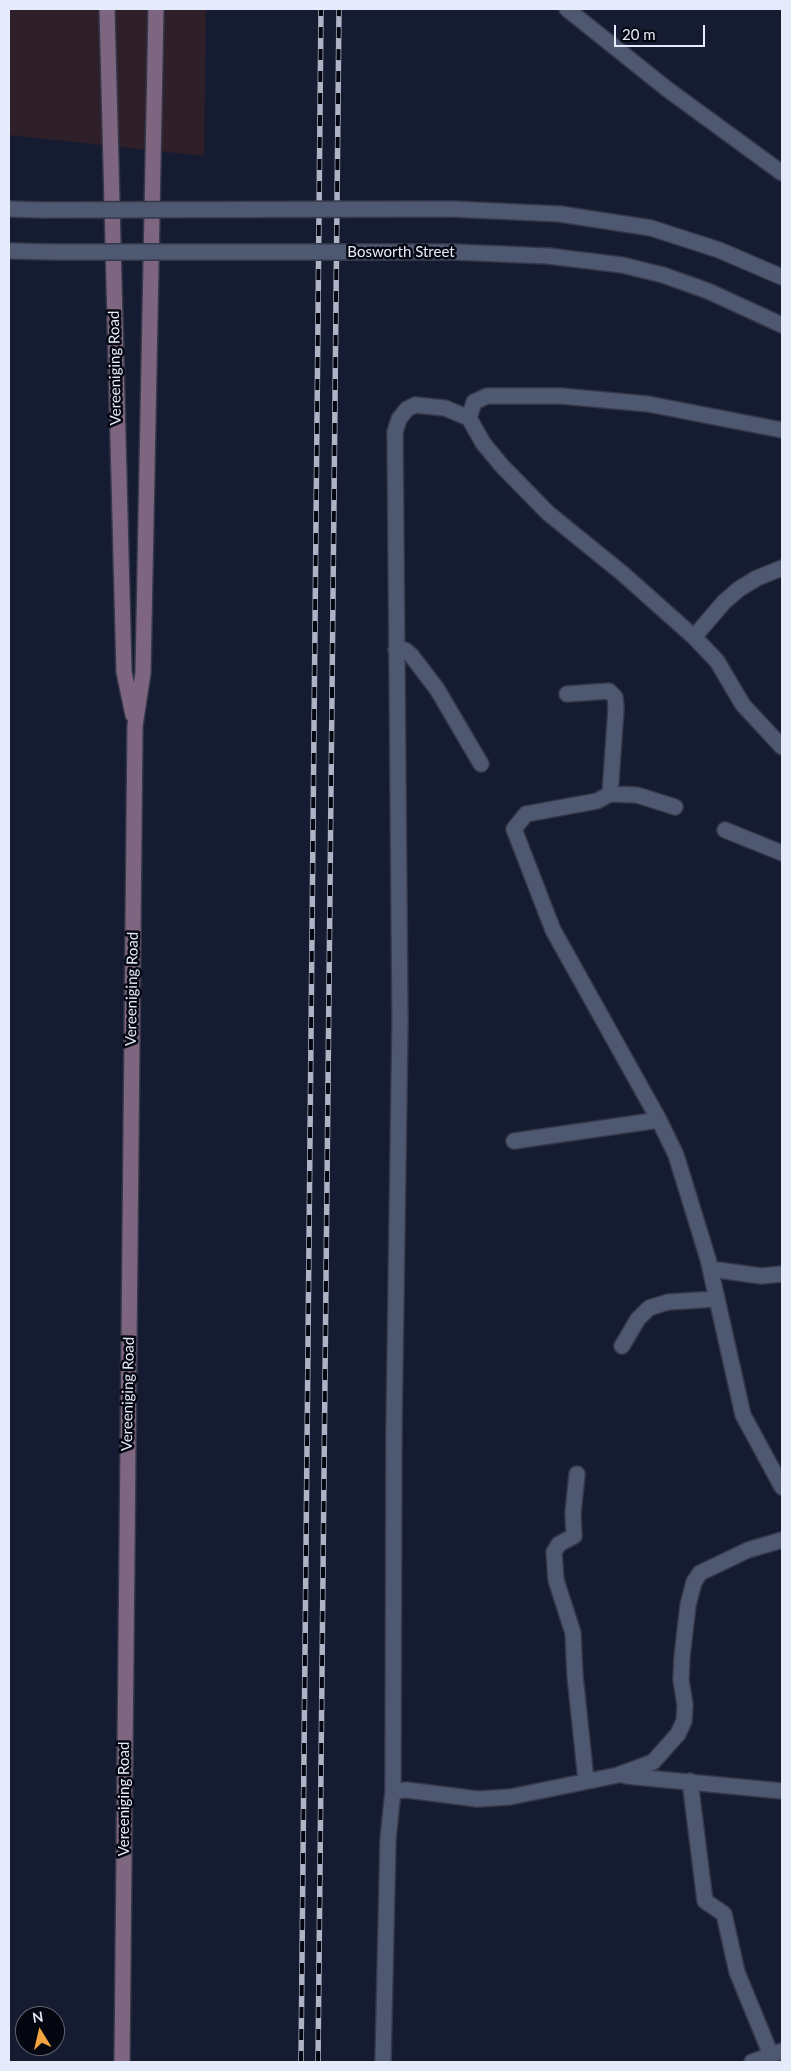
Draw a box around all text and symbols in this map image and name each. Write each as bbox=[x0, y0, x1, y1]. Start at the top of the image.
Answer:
scale bar bbox=[616, 15, 707, 47]
text: 20 m bbox=[622, 25, 656, 43]
street label: Bosworth Street bbox=[347, 243, 455, 261]
street label: Vereeniging Road bbox=[105, 311, 125, 425]
street label: Vereeniging Road bbox=[122, 932, 142, 1046]
street label: Vereeniging Road bbox=[118, 1337, 138, 1451]
street label: Vereeniging Road bbox=[115, 1742, 133, 1856]
north arrow bbox=[15, 2006, 65, 2056]
text: N bbox=[31, 2007, 44, 2026]

